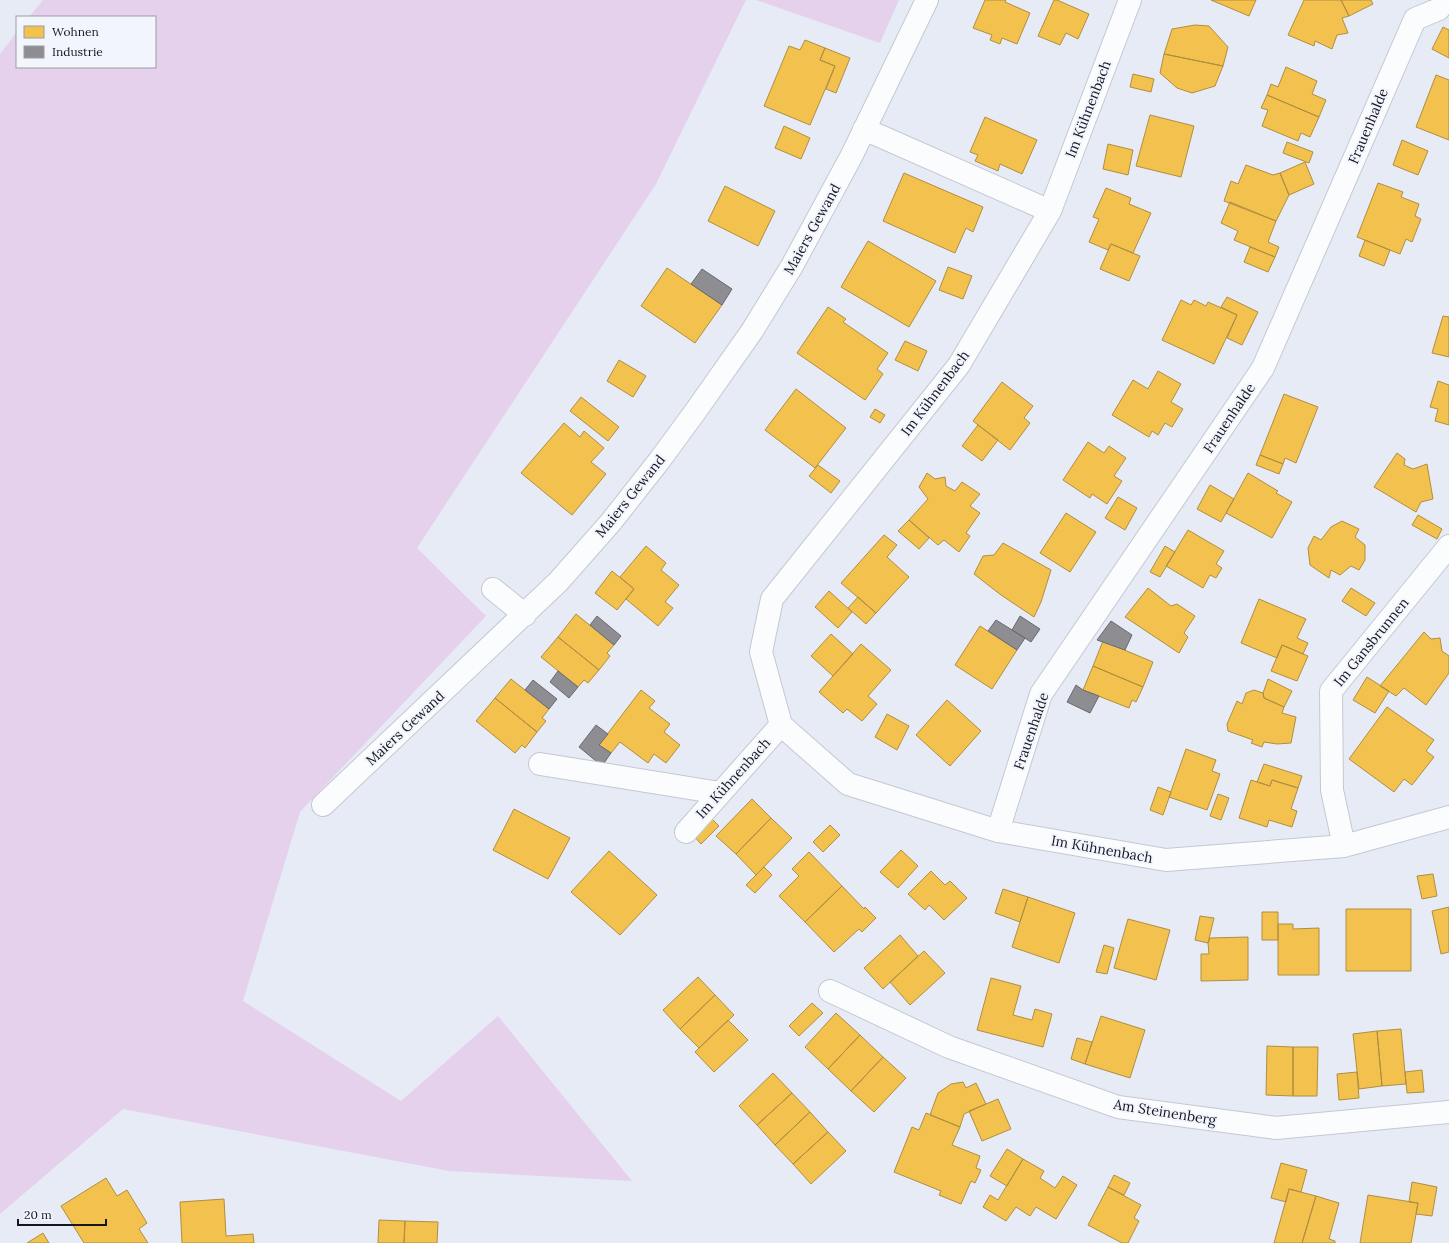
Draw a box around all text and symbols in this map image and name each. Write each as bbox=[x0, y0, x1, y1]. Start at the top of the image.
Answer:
legend bbox=[16, 16, 156, 68]
text: Wohnen bbox=[52, 24, 99, 39]
text: Industrie bbox=[52, 44, 103, 59]
street label: Im Kühnenbach bbox=[1061, 58, 1115, 160]
street label: Frauenhalde bbox=[1344, 85, 1392, 167]
street label: Maiers Gewand bbox=[780, 180, 844, 278]
street label: Im Kühnenbach bbox=[897, 347, 973, 439]
street label: Frauenhalde bbox=[1199, 379, 1259, 456]
street label: Maiers Gewand bbox=[591, 451, 669, 541]
street label: Im Gansbrunnen bbox=[1330, 593, 1413, 690]
street label: Maiers Gewand bbox=[362, 687, 448, 769]
street label: Frauenhalde bbox=[1009, 690, 1053, 772]
street label: Im Kühnenbach bbox=[692, 734, 774, 822]
street label: Im Kühnenbach bbox=[1050, 831, 1154, 867]
street label: Am Steinenberg bbox=[1111, 1095, 1218, 1129]
scale bar bbox=[18, 1201, 106, 1227]
text: 20 m bbox=[24, 1207, 52, 1222]

